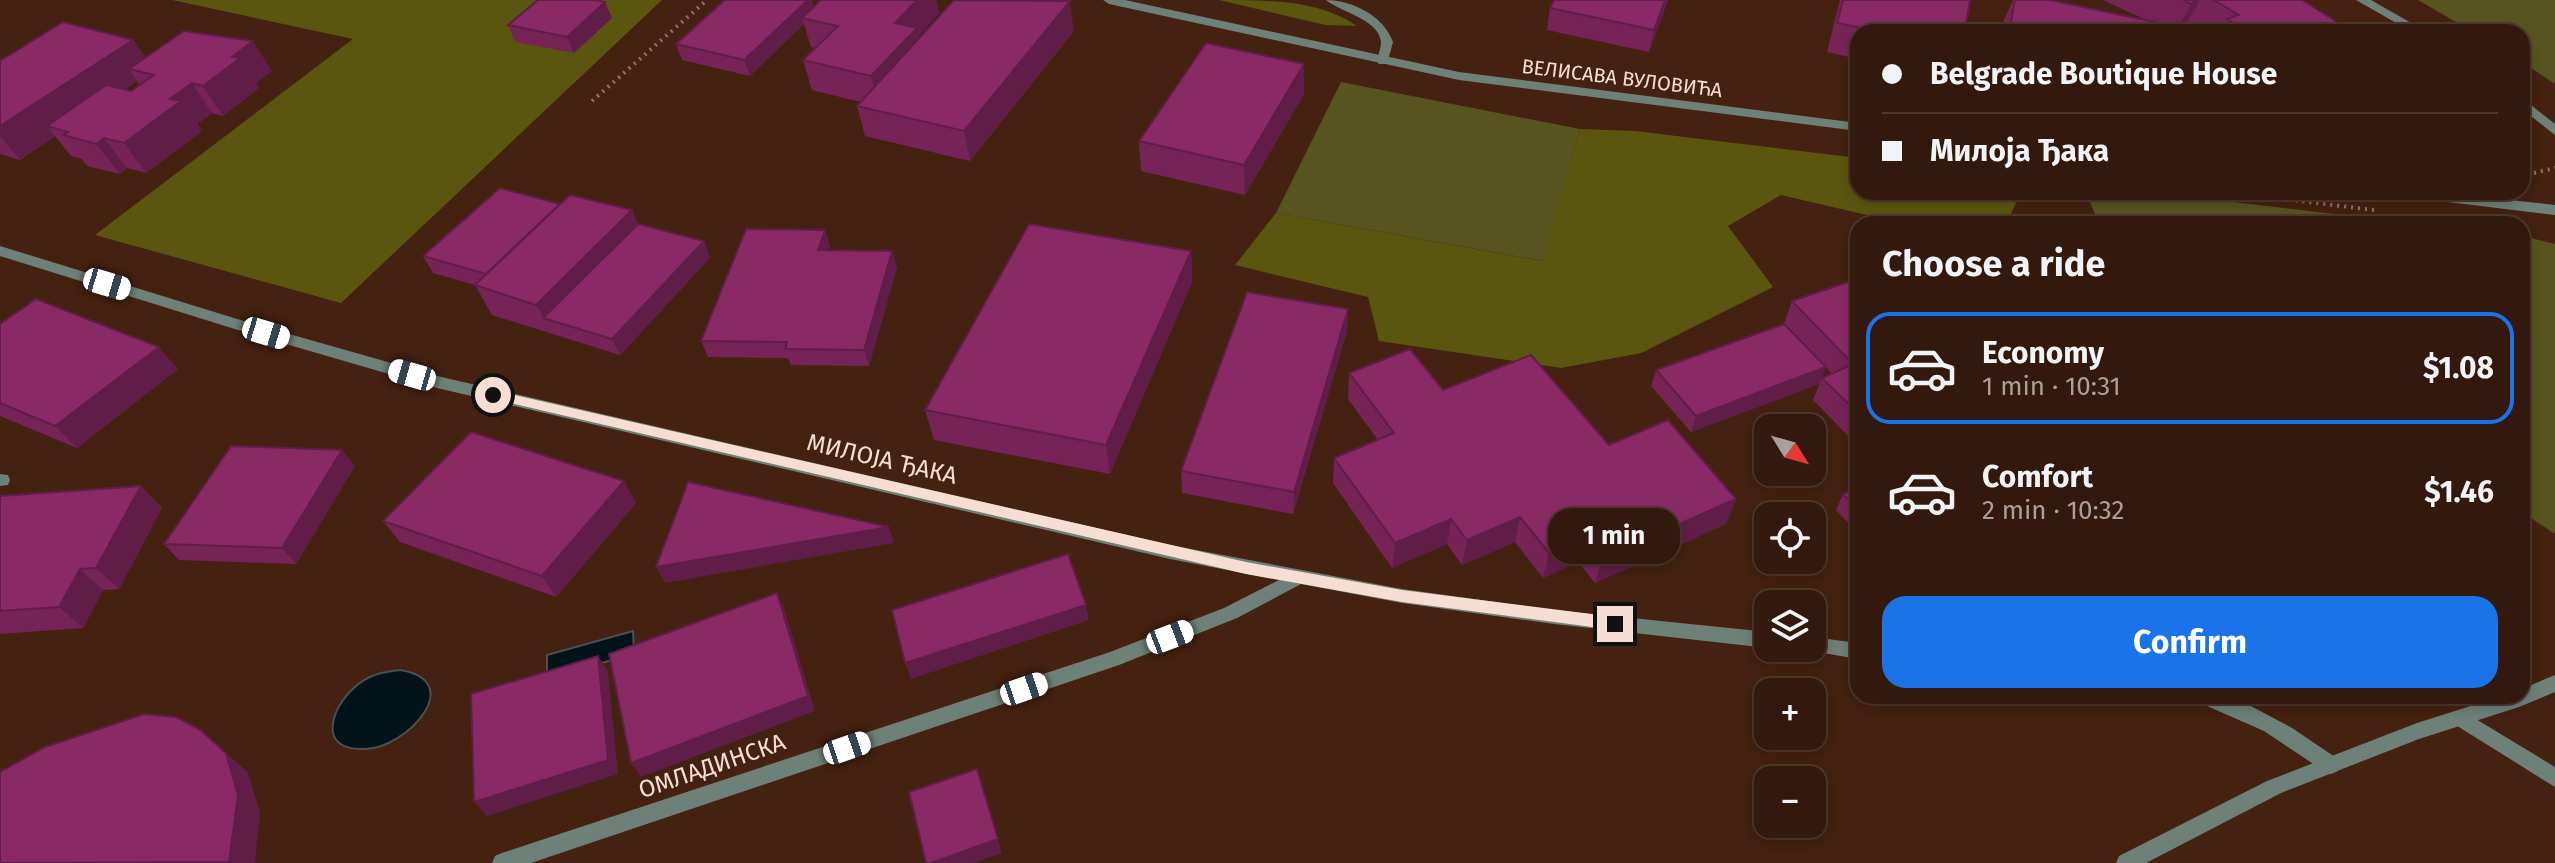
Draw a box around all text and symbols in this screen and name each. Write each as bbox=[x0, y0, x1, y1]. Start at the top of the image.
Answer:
street label: ВЕЛИСАВА ВУЛОВИЋА bbox=[1520, 54, 1724, 102]
text: Belgrade Boutique House bbox=[1930, 56, 2277, 92]
text: Милоја Ђака bbox=[1930, 133, 2109, 169]
text: Choose a ride bbox=[1882, 242, 2105, 286]
car bbox=[81, 266, 133, 302]
car bbox=[240, 315, 292, 351]
icon: car bbox=[1886, 332, 1958, 404]
text: Economy bbox=[1982, 335, 2104, 371]
text: $1.08 bbox=[2423, 350, 2494, 386]
car bbox=[386, 357, 438, 393]
text: 1 min · 10:31 bbox=[1982, 371, 2121, 402]
route start bbox=[475, 377, 511, 413]
north arrow bbox=[1754, 414, 1826, 486]
map controls bbox=[1754, 414, 1826, 838]
street label: МИЛОЈА ЂАКА bbox=[804, 428, 960, 490]
icon: car bbox=[1886, 456, 1958, 528]
text: Comfort bbox=[1982, 459, 2093, 495]
text: $1.46 bbox=[2424, 474, 2494, 510]
text: 2 min · 10:32 bbox=[1982, 495, 2124, 526]
button: locate bbox=[1754, 502, 1826, 574]
callout: 1 min bbox=[1549, 508, 1681, 564]
text: 1 min bbox=[1583, 520, 1645, 551]
button: layers bbox=[1754, 590, 1826, 662]
button: Confirm bbox=[1882, 596, 2498, 688]
route end bbox=[1597, 606, 1633, 642]
car bbox=[1143, 617, 1197, 657]
car bbox=[997, 670, 1051, 708]
button: + bbox=[1754, 678, 1826, 750]
street label: ОМЛАДИНСКА bbox=[635, 728, 789, 804]
car bbox=[820, 729, 874, 767]
button: − bbox=[1754, 766, 1826, 838]

